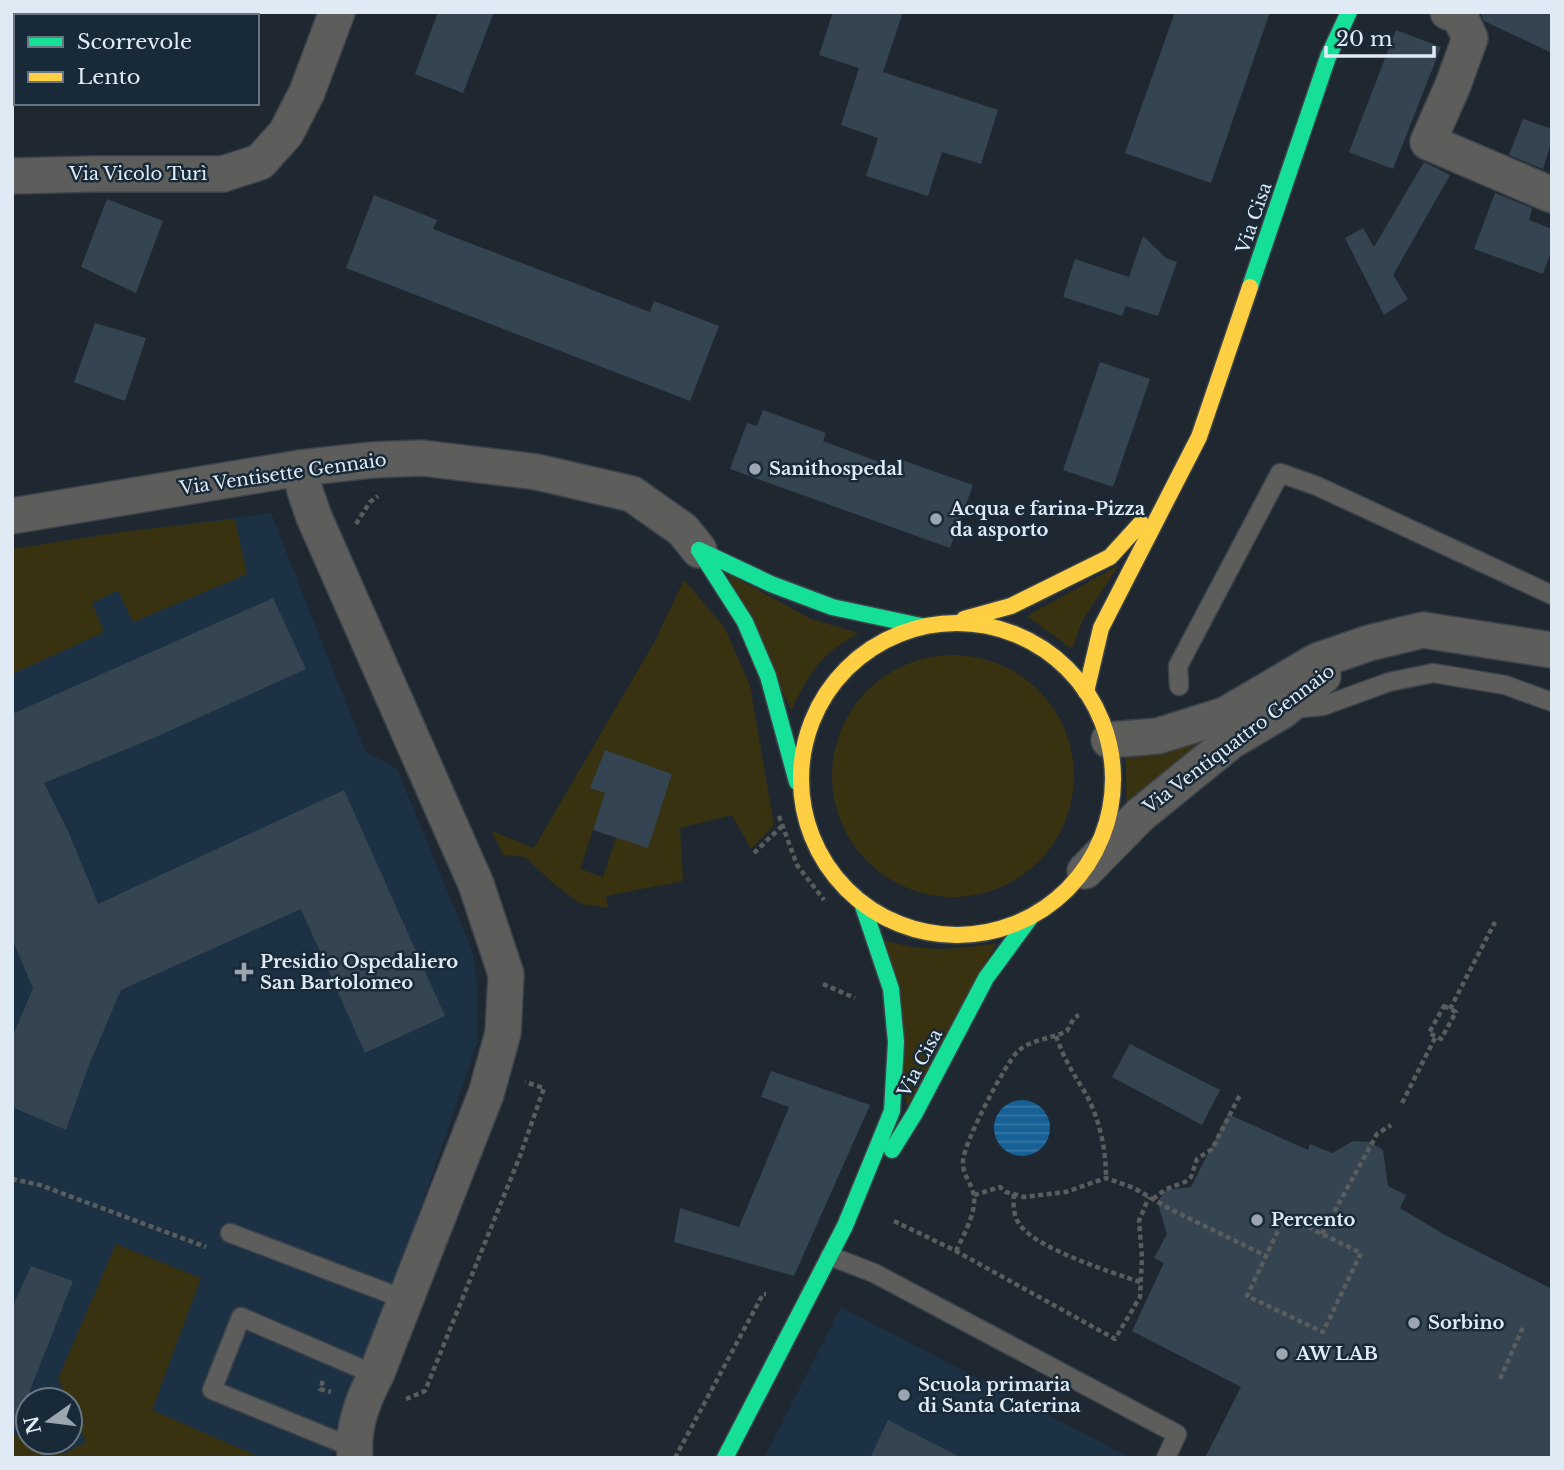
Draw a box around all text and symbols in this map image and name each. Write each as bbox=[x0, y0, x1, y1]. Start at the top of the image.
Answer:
legend bbox=[14, 14, 259, 105]
scale bar bbox=[1326, 14, 1434, 58]
text: 20 m bbox=[1336, 26, 1393, 52]
text: Scorrevole bbox=[77, 29, 192, 55]
text: Lento bbox=[77, 64, 140, 90]
street label: Via Vicolo Turì bbox=[68, 163, 207, 185]
street label: Via Cisa bbox=[1231, 180, 1276, 257]
street label: Via Ventisette Gennaio bbox=[177, 449, 388, 500]
place label: Sanithospedal bbox=[769, 458, 904, 480]
marker: Sanithospedal bbox=[747, 461, 763, 477]
place label: Acqua e farina-Pizza da asporto bbox=[949, 498, 1146, 541]
marker: Acqua e farina-Pizza da asporto bbox=[928, 511, 944, 527]
street label: Via Ventiquattro Gennaio bbox=[1138, 660, 1339, 819]
place label: Presidio Ospedaliero San Bartolomeo bbox=[260, 951, 458, 994]
marker: Presidio Ospedaliero San Bartolomeo bbox=[234, 962, 254, 982]
street label: Via Cisa bbox=[893, 1025, 947, 1102]
place label: Percento bbox=[1271, 1209, 1355, 1231]
marker: Percento bbox=[1249, 1212, 1265, 1228]
place label: Sorbino bbox=[1428, 1312, 1504, 1334]
marker: Sorbino bbox=[1406, 1315, 1422, 1331]
place label: AW LAB bbox=[1295, 1343, 1378, 1365]
marker: AW LAB bbox=[1274, 1346, 1290, 1362]
place label: Scuola primaria di Santa Caterina bbox=[918, 1374, 1081, 1417]
north arrow bbox=[14, 1386, 84, 1456]
marker: Scuola primaria di Santa Caterina bbox=[896, 1387, 912, 1403]
text: N bbox=[20, 1413, 46, 1436]

